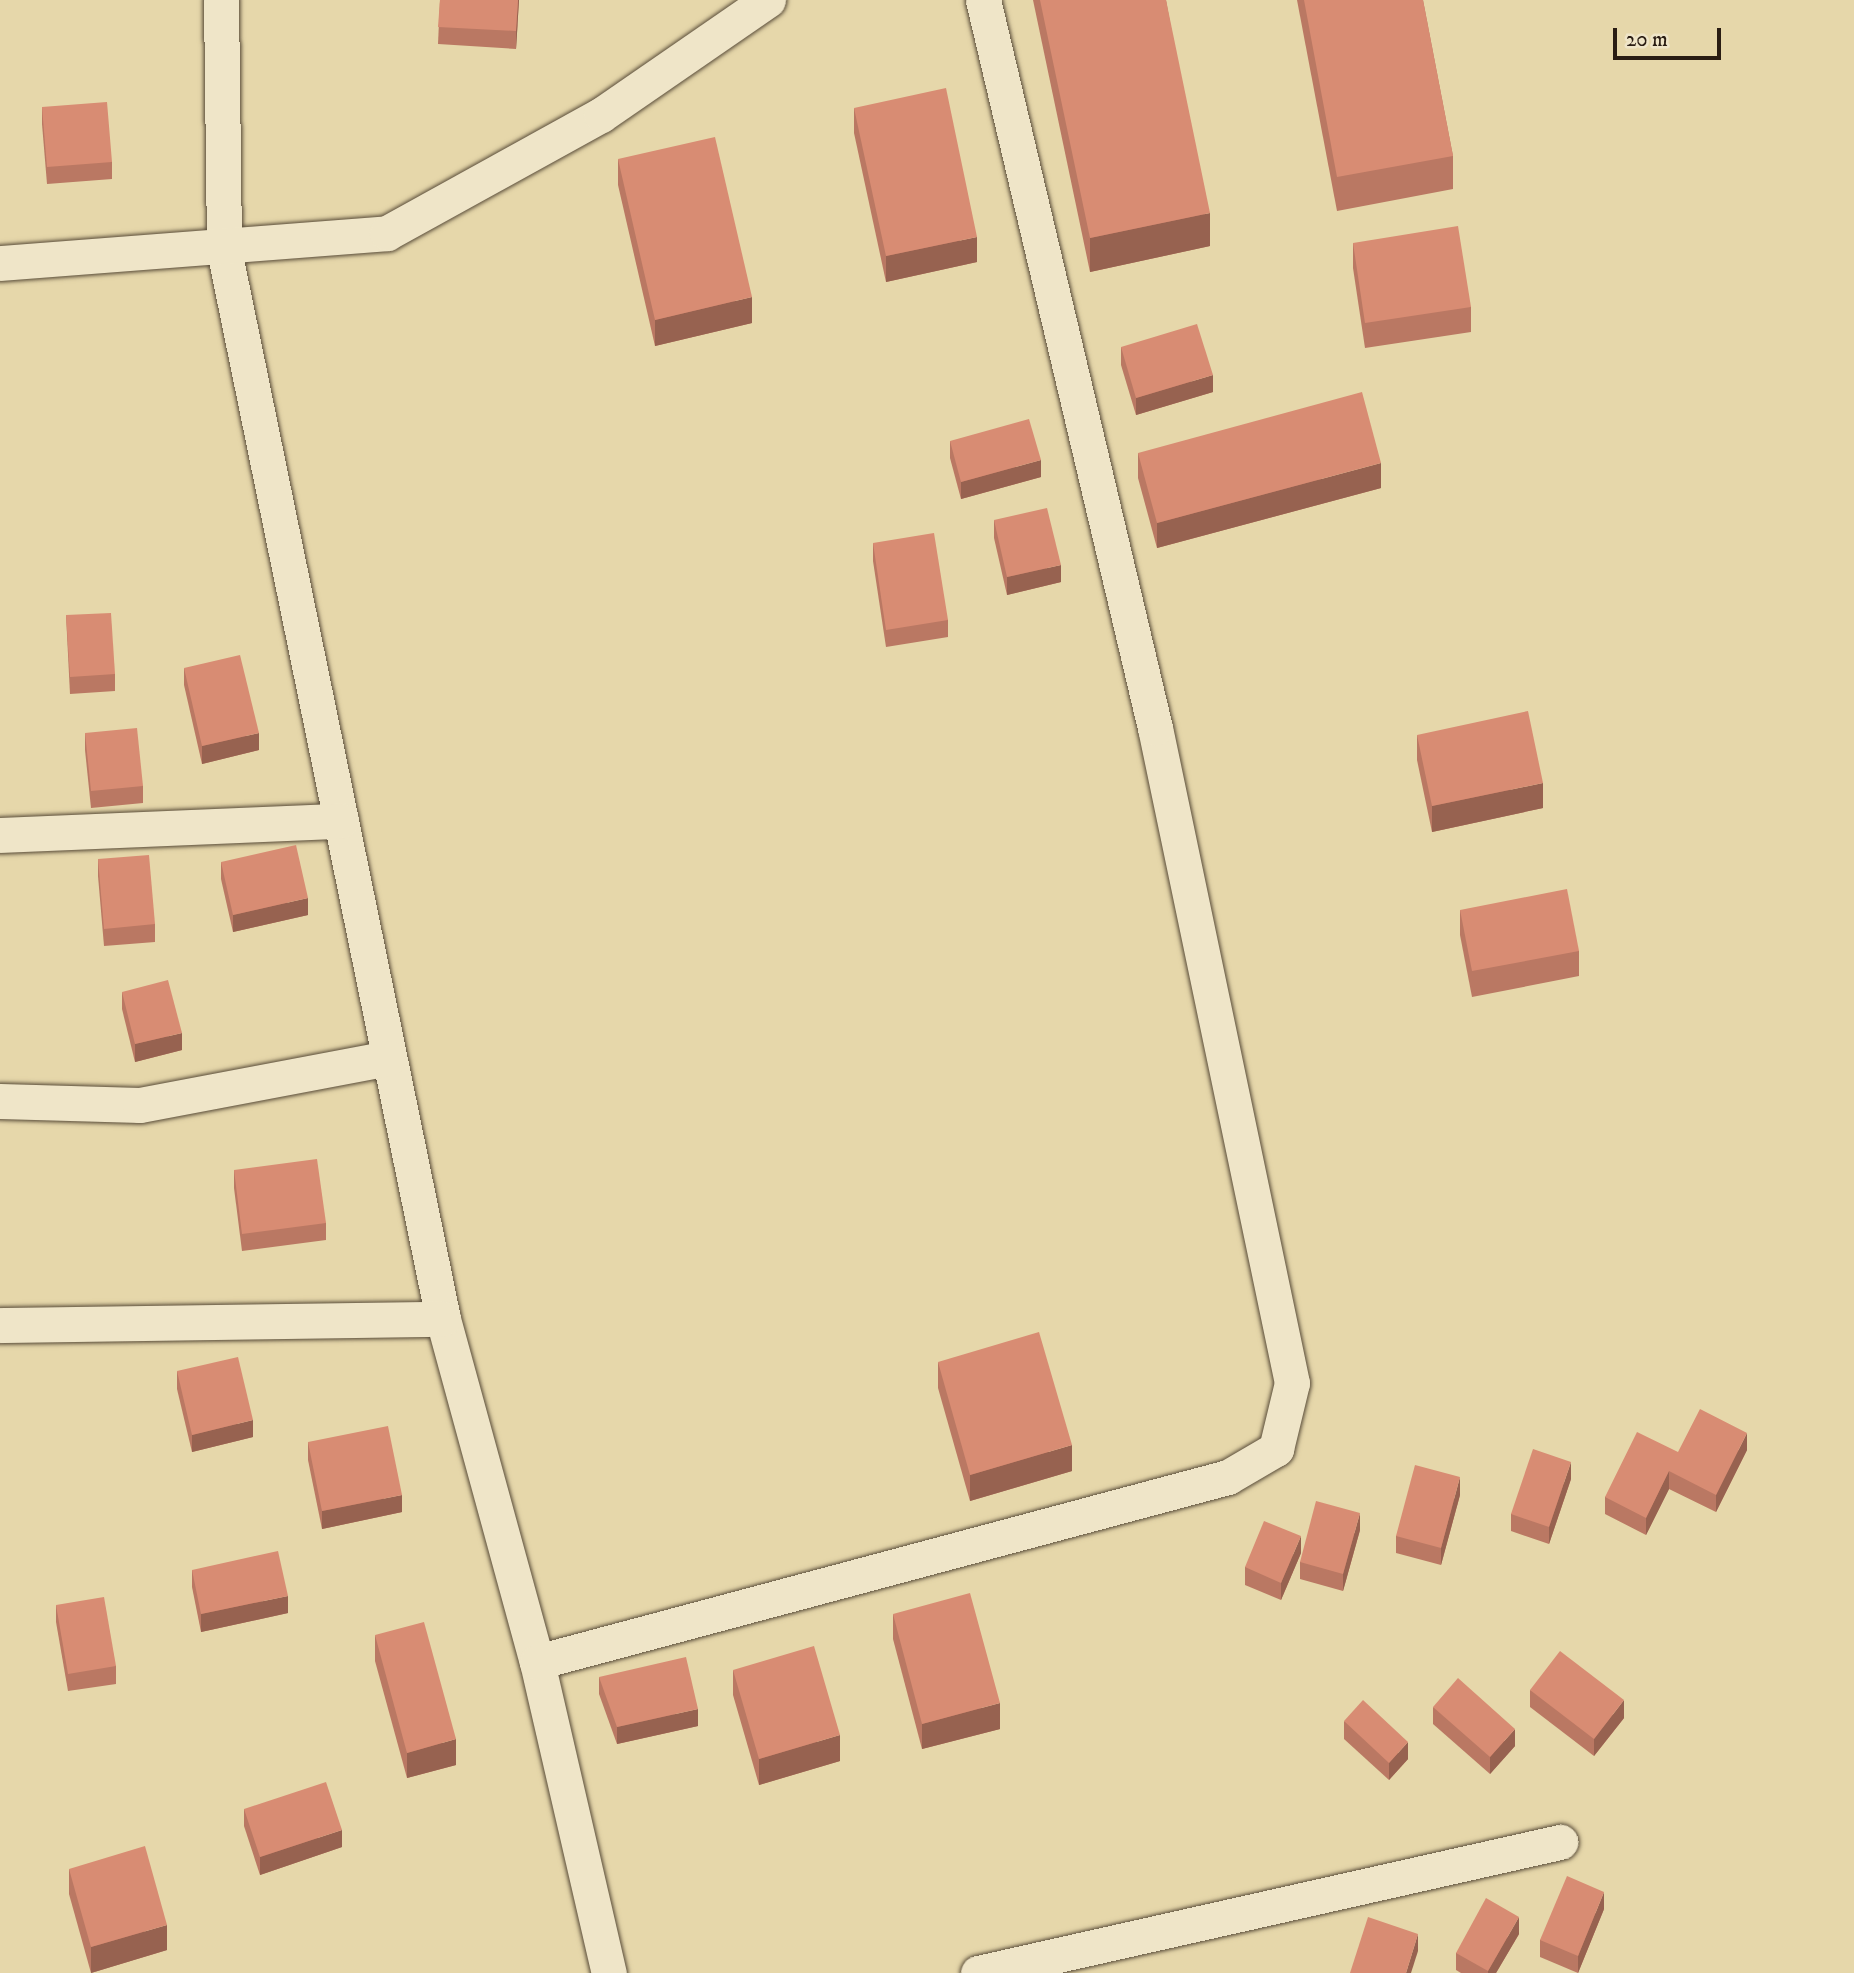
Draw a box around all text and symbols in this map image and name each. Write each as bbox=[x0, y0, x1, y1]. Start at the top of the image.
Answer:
scale bar bbox=[1616, 14, 1724, 58]
text: 20 m bbox=[1626, 27, 1668, 53]

